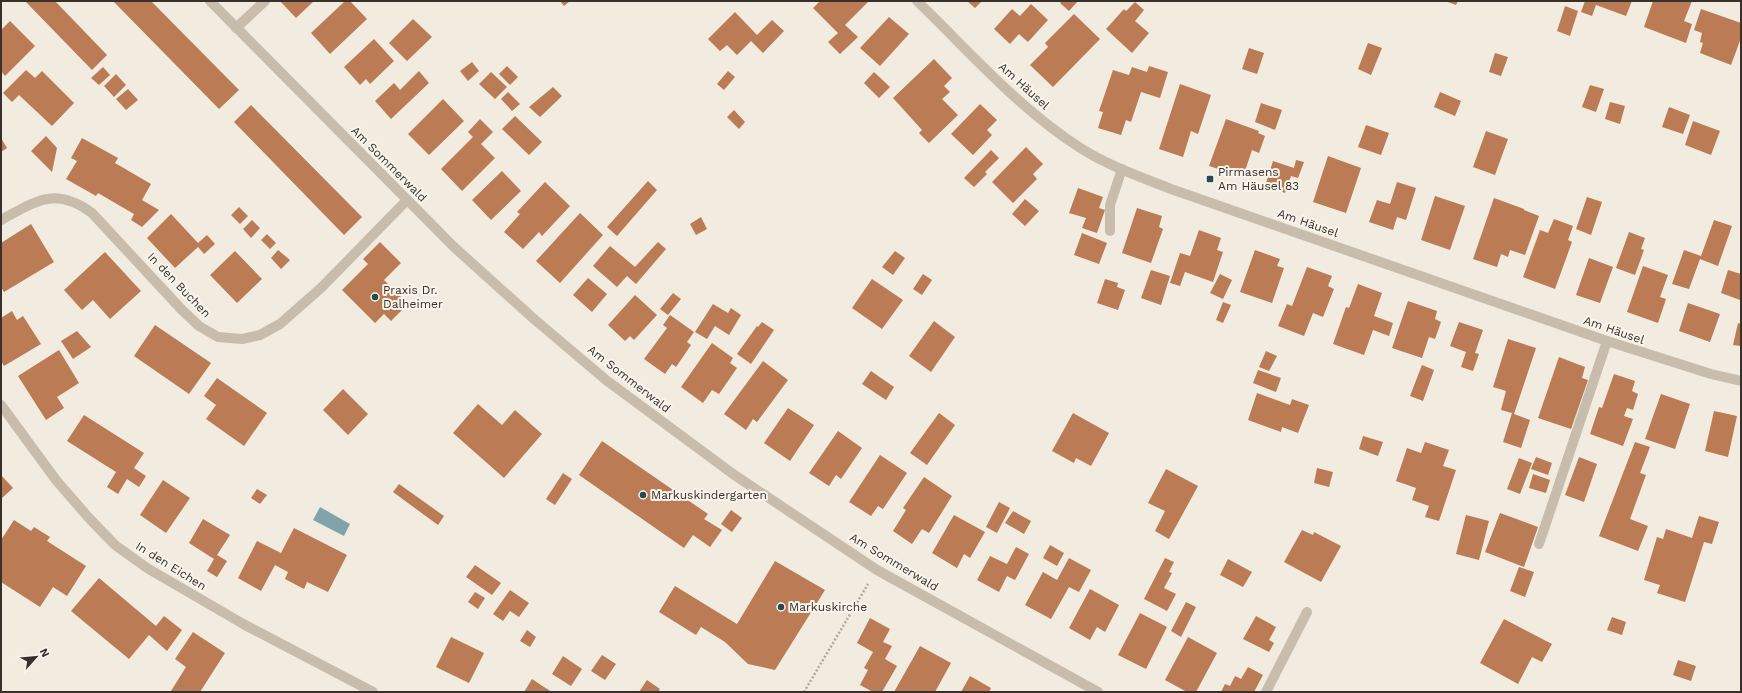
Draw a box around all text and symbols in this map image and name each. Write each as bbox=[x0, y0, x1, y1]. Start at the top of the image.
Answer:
street label: Am Häusel bbox=[996, 60, 1052, 113]
street label: Am Sommerwald bbox=[348, 123, 430, 205]
place label: Pirmasens Am Häusel 83 bbox=[1218, 165, 1299, 193]
marker: Pirmasens Am Häusel 83 bbox=[1205, 174, 1215, 184]
street label: Am Häusel bbox=[1276, 206, 1341, 240]
street label: In den Buchen bbox=[145, 250, 213, 320]
place label: Praxis Dr. Dalheimer bbox=[383, 283, 443, 311]
marker: Praxis Dr. Dalheimer bbox=[370, 292, 380, 302]
street label: Am Häusel bbox=[1582, 313, 1647, 347]
street label: Am Sommerwald bbox=[585, 342, 673, 416]
place label: Markuskindergarten bbox=[651, 488, 767, 502]
marker: Markuskindergarten bbox=[638, 490, 648, 500]
street label: Am Sommerwald bbox=[847, 530, 941, 594]
street label: In den Eichen bbox=[133, 539, 209, 593]
place label: Markuskirche bbox=[789, 600, 867, 614]
marker: Markuskirche bbox=[776, 602, 786, 612]
north arrow bbox=[16, 637, 56, 677]
text: N bbox=[37, 646, 52, 659]

